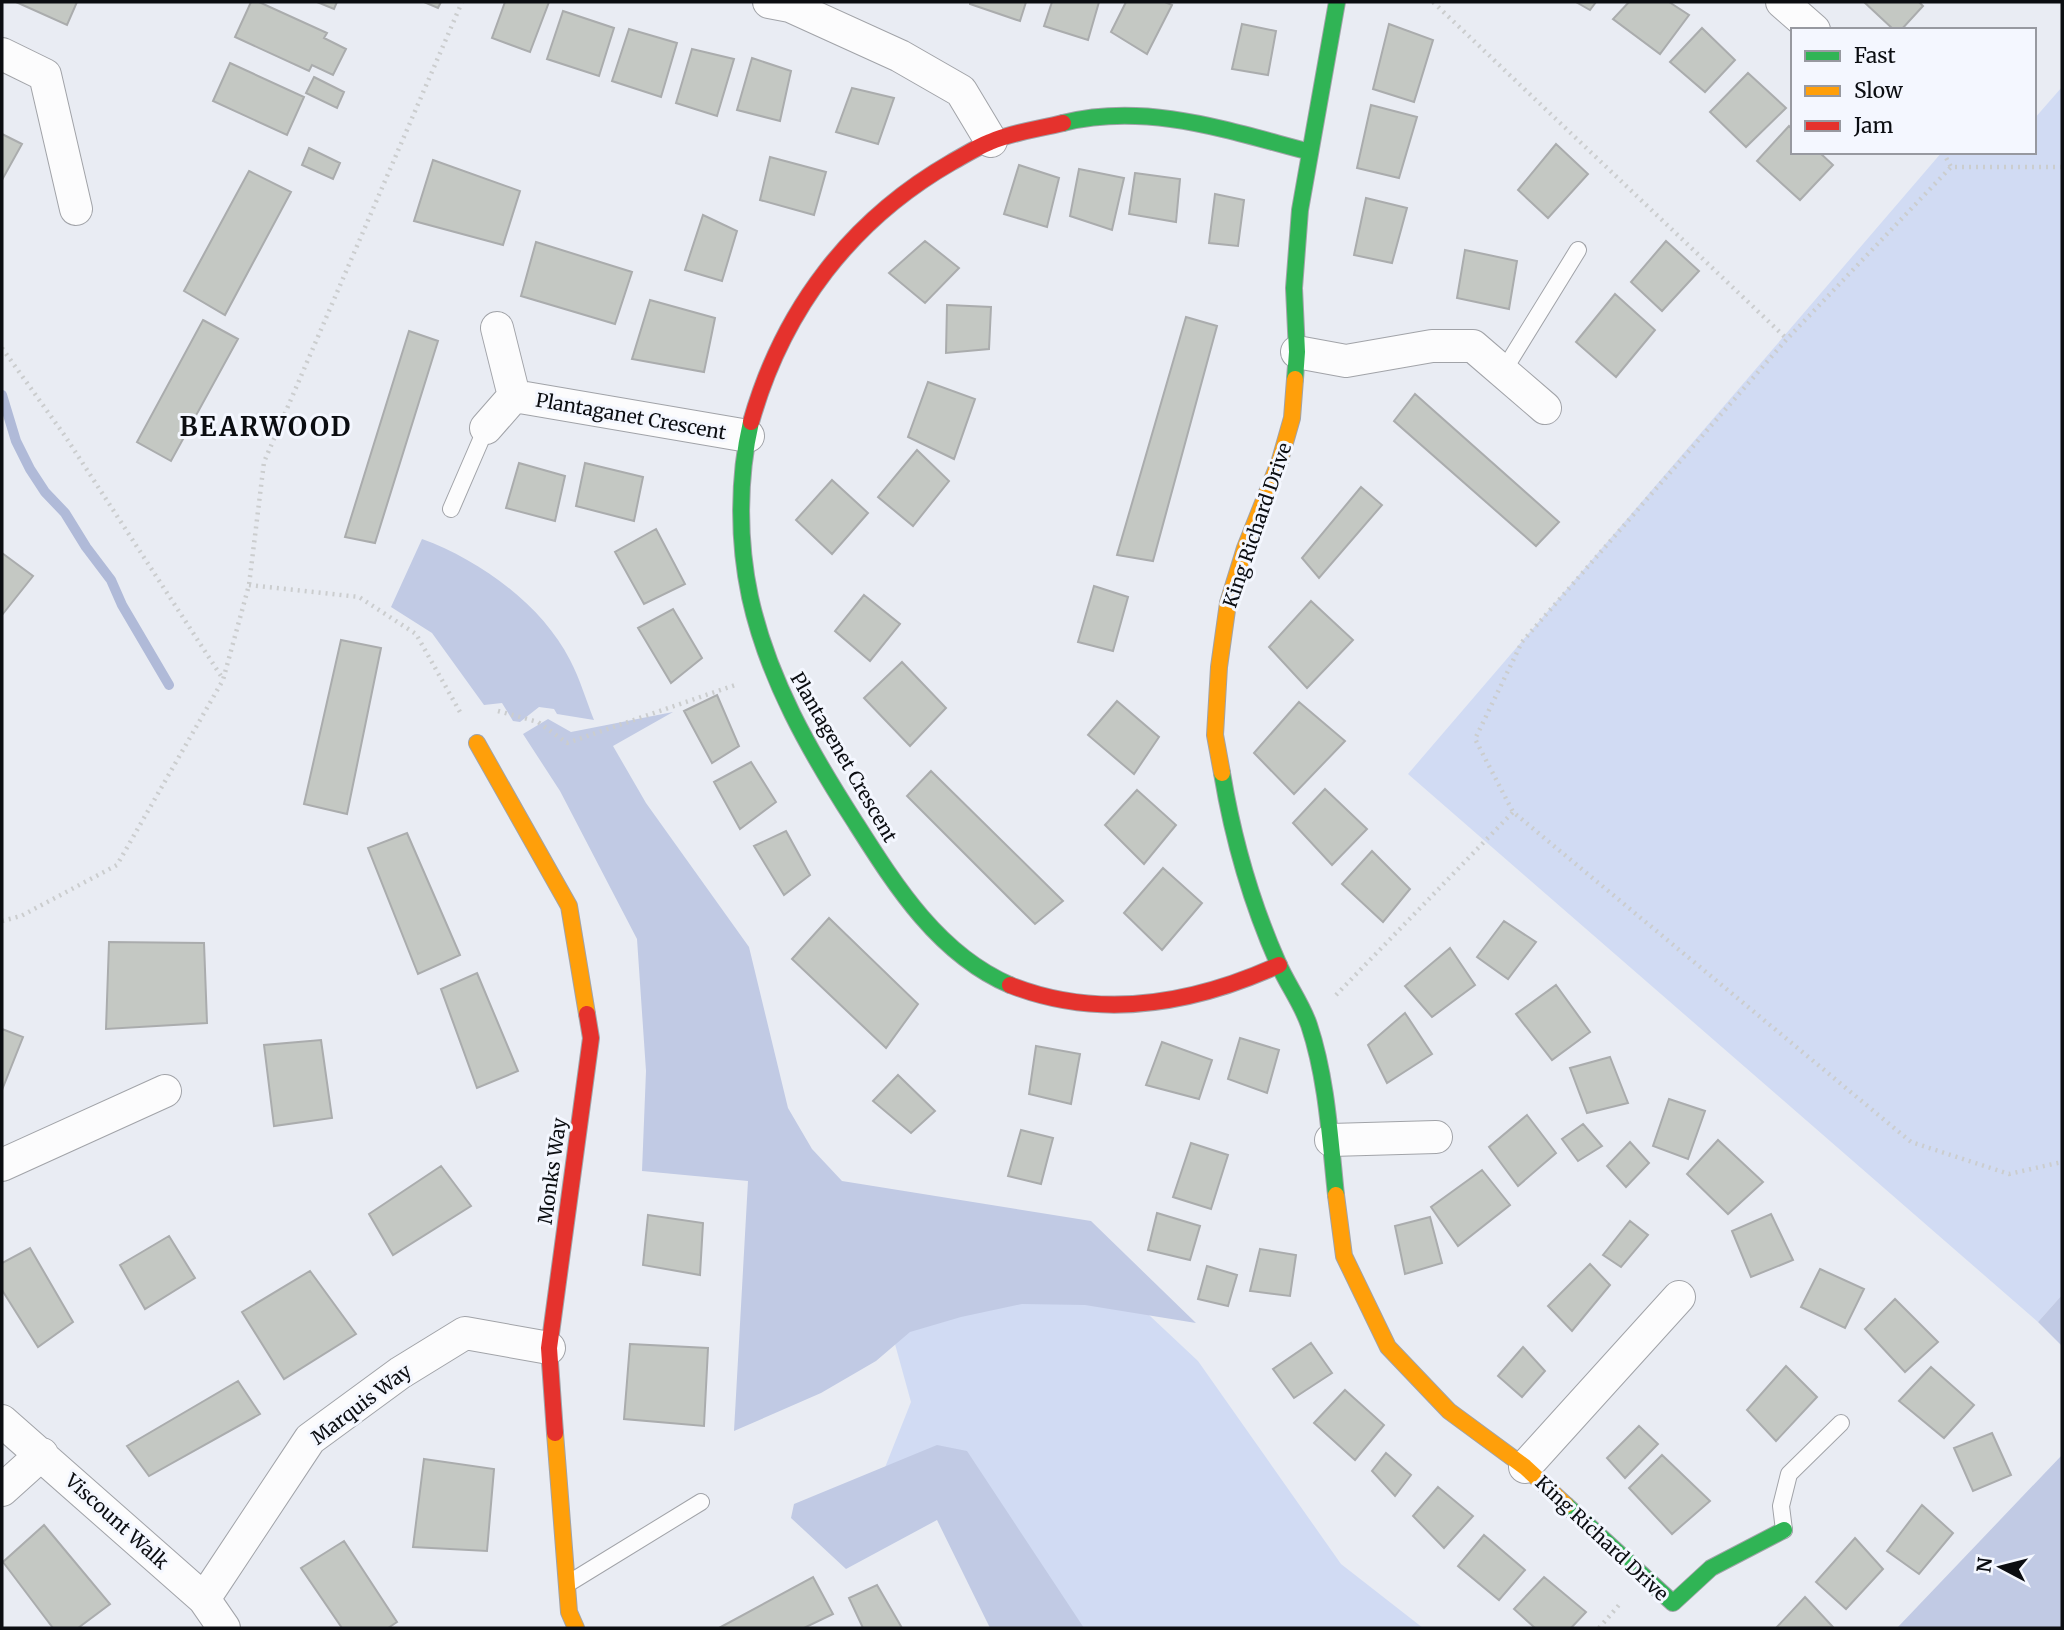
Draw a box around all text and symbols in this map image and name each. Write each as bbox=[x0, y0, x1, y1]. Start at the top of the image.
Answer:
legend bbox=[1791, 28, 2036, 154]
text: Fast bbox=[1854, 42, 1896, 69]
text: Slow bbox=[1854, 77, 1903, 104]
text: Jam bbox=[1853, 112, 1893, 139]
street label: Plantaganet Crescent bbox=[534, 387, 729, 445]
district label: BEARWOOD bbox=[180, 410, 352, 443]
street label: King Richard Drive bbox=[1218, 439, 1297, 611]
street label: Plantagenet Crescent bbox=[786, 668, 903, 847]
street label: Monks Way bbox=[533, 1116, 571, 1226]
street label: Marquis Way bbox=[306, 1359, 416, 1449]
street label: Viscount Walk bbox=[60, 1468, 174, 1574]
street label: King Richard Drive bbox=[1531, 1470, 1673, 1606]
north arrow bbox=[1966, 1532, 2036, 1602]
text: N bbox=[1971, 1556, 1997, 1574]

